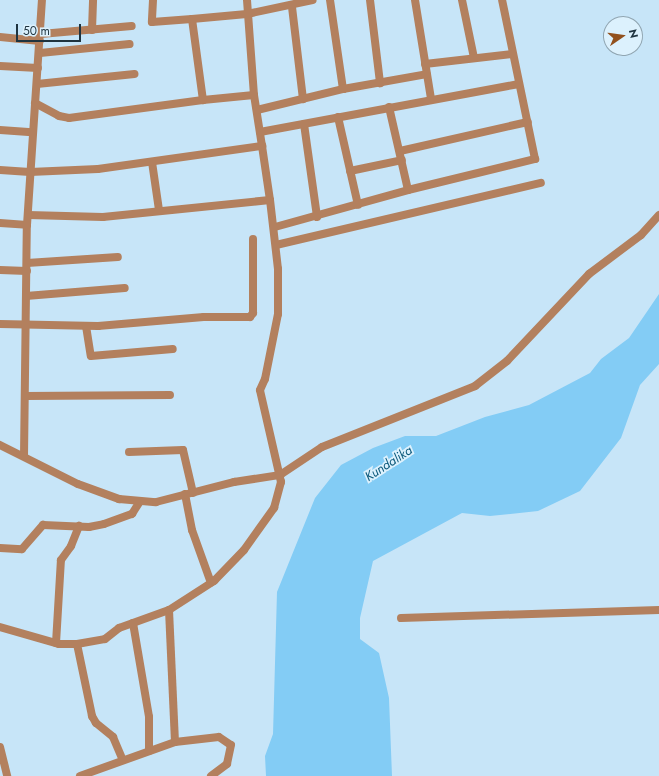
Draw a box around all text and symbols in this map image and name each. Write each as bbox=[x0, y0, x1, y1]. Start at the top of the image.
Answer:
scale bar bbox=[18, 16, 83, 42]
north arrow bbox=[603, 16, 643, 56]
text: 50 m bbox=[23, 22, 50, 40]
text: N bbox=[625, 27, 642, 40]
water label: Kundalika bbox=[362, 443, 416, 485]

